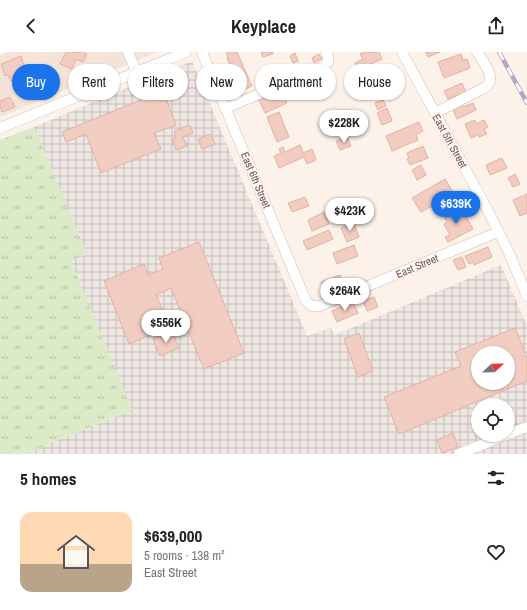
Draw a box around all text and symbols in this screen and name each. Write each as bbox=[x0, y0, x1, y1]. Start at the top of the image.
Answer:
text: Keyplace bbox=[231, 14, 296, 39]
icon: back bbox=[20, 15, 42, 37]
icon: share bbox=[485, 15, 507, 37]
chip: Buy bbox=[12, 64, 60, 100]
chip: Rent bbox=[68, 64, 120, 100]
chip: Filters bbox=[128, 64, 188, 100]
chip: New bbox=[196, 64, 247, 100]
chip: Apartment bbox=[255, 64, 336, 100]
chip: House bbox=[344, 64, 405, 100]
pin: $228K bbox=[316, 110, 372, 144]
street label: East 5th Street bbox=[429, 112, 471, 171]
text: $228K bbox=[328, 114, 360, 131]
street label: East 6th Street bbox=[238, 150, 274, 211]
pin: $639K bbox=[428, 191, 484, 225]
text: $639K bbox=[440, 195, 472, 212]
pin: $423K bbox=[322, 198, 378, 232]
text: $423K bbox=[334, 202, 366, 219]
street label: East Street bbox=[394, 251, 441, 281]
pin: $264K bbox=[317, 278, 373, 312]
text: $264K bbox=[329, 282, 361, 299]
pin: $556K bbox=[138, 310, 194, 344]
text: $556K bbox=[150, 314, 182, 331]
north arrow bbox=[471, 346, 515, 390]
map controls bbox=[471, 346, 515, 442]
button: locate bbox=[471, 398, 515, 442]
text: 5 homes bbox=[20, 467, 77, 490]
icon: filters bbox=[485, 467, 507, 489]
text: $639,000 bbox=[144, 524, 202, 547]
icon: home bbox=[52, 528, 100, 576]
icon: heart bbox=[485, 541, 507, 563]
text: 5 rooms · 138 m² bbox=[144, 547, 225, 564]
text: East Street bbox=[144, 564, 197, 581]

